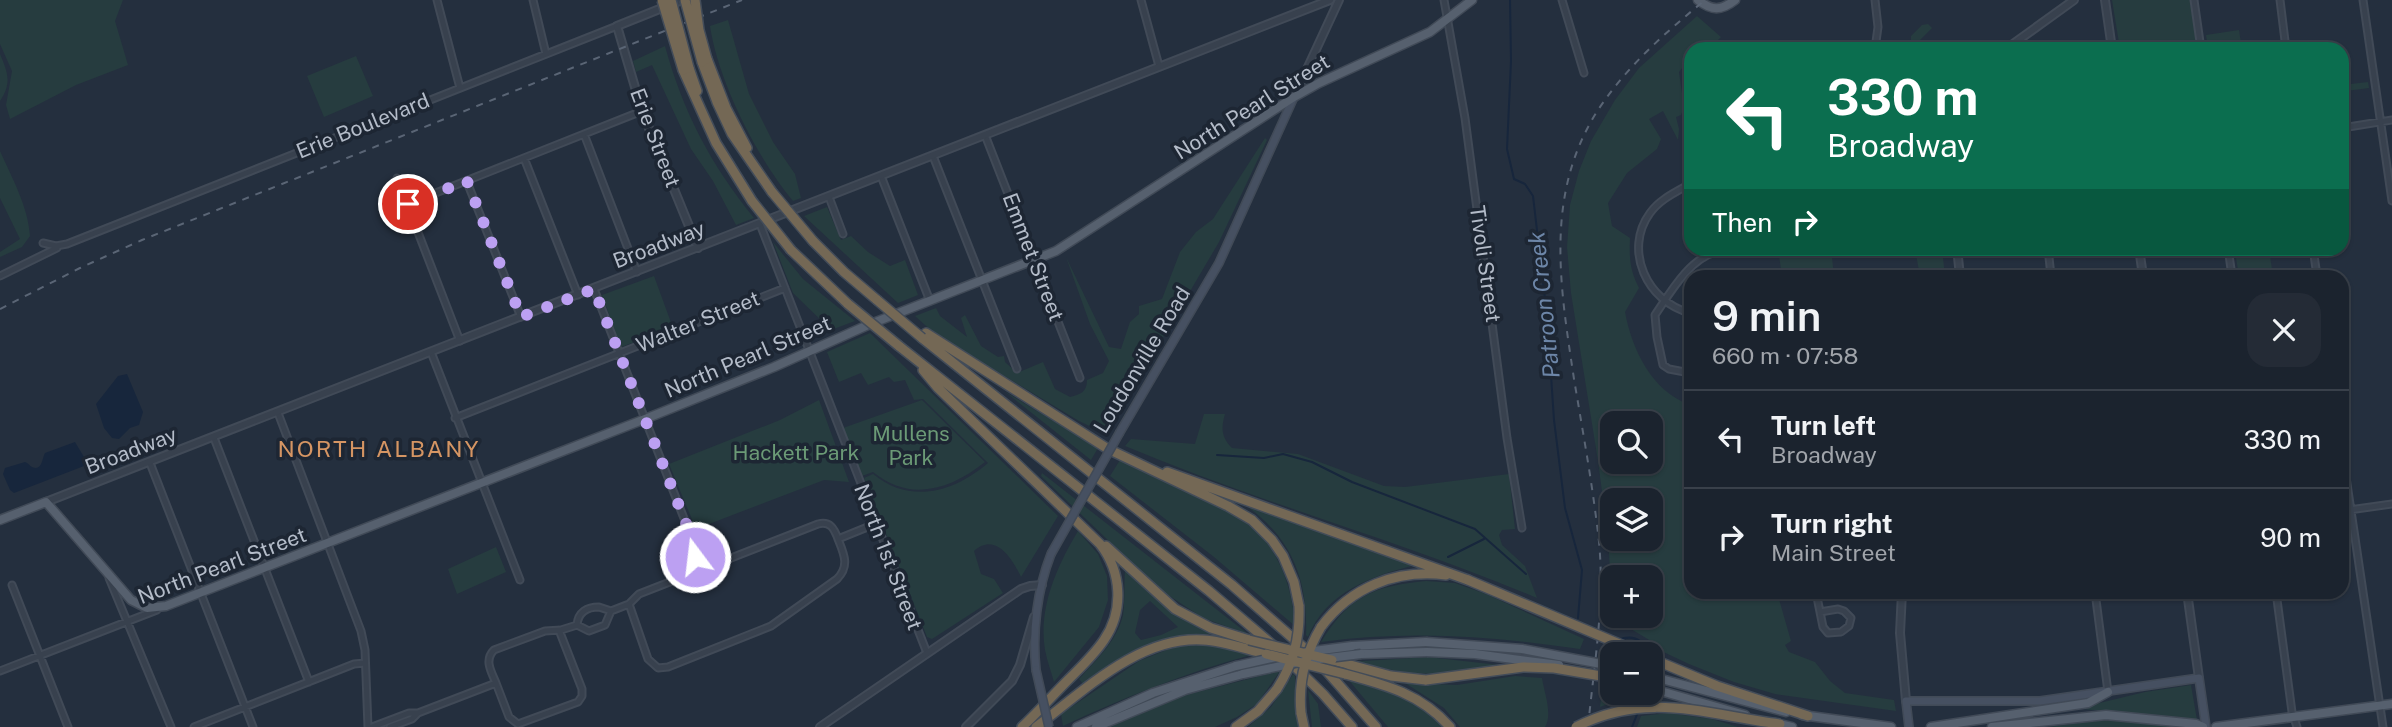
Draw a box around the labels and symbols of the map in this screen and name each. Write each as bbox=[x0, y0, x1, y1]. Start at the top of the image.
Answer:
street label: North Pearl Street bbox=[1169, 49, 1334, 164]
street label: Erie Street bbox=[625, 85, 686, 191]
street label: Erie Boulevard bbox=[293, 87, 433, 164]
pin bbox=[378, 174, 438, 234]
street label: Emmet Street bbox=[998, 189, 1069, 324]
street label: Tivoli Street bbox=[1465, 204, 1506, 324]
street label: Broadway bbox=[609, 216, 708, 274]
water label: Patroon Creek bbox=[1522, 230, 1565, 380]
street label: Loudonville Road bbox=[1088, 282, 1195, 437]
street label: Walter Street bbox=[633, 285, 763, 358]
street label: North Pearl Street bbox=[661, 310, 835, 403]
park label: Mullens Park bbox=[872, 421, 950, 470]
street label: Broadway bbox=[81, 422, 180, 480]
district label: NORTH ALBANY bbox=[278, 435, 480, 462]
park label: Hackett Park bbox=[733, 440, 860, 465]
street label: North 1st Street bbox=[849, 480, 928, 633]
position arrow bbox=[658, 520, 732, 594]
street label: North Pearl Street bbox=[134, 522, 310, 609]

